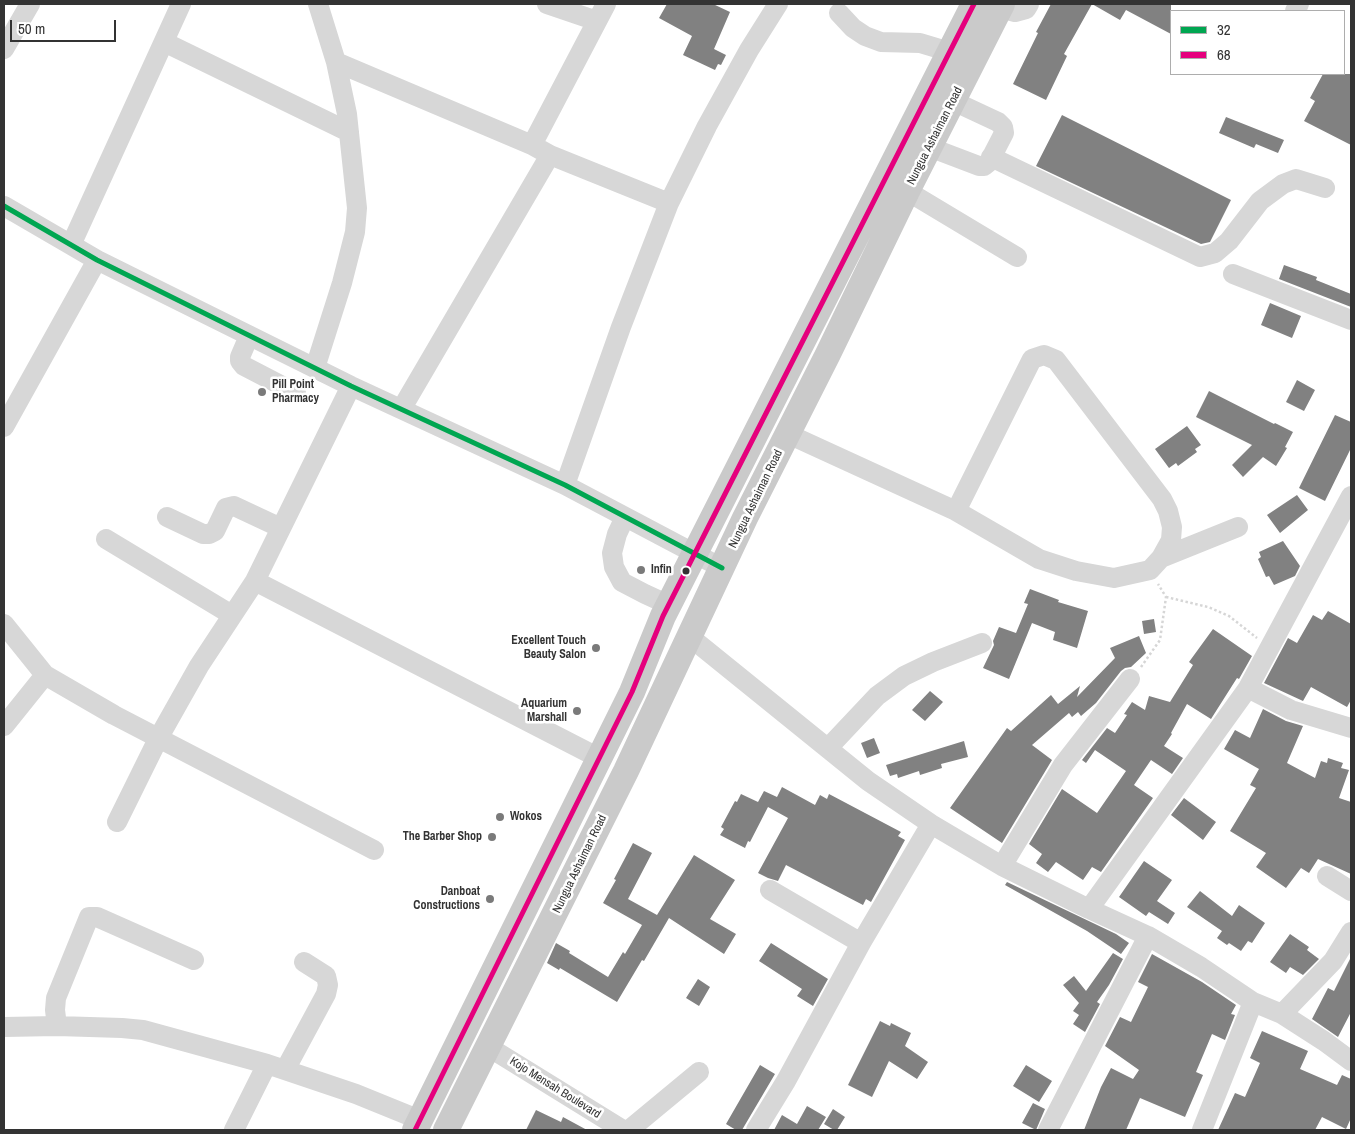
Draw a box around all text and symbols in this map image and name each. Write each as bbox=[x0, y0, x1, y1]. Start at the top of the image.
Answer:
scale bar bbox=[12, 10, 119, 42]
legend bbox=[1170, 10, 1345, 75]
text: 50 m bbox=[18, 18, 45, 39]
text: 32 bbox=[1217, 19, 1231, 40]
text: 68 bbox=[1217, 44, 1231, 65]
street label: Nungua Ashaiman Road bbox=[904, 85, 966, 187]
place label: Pill Point Pharmacy bbox=[272, 378, 319, 406]
marker: Pill Point Pharmacy bbox=[256, 386, 268, 398]
street label: Nungua Ashaiman Road bbox=[726, 447, 786, 551]
place label: Infin bbox=[651, 563, 672, 577]
marker: Infin bbox=[635, 564, 647, 576]
unlabelled marker bbox=[681, 566, 691, 576]
place label: Excellent Touch Beauty Salon bbox=[511, 634, 586, 662]
marker: Excellent Touch Beauty Salon bbox=[590, 642, 602, 654]
place label: Aquarium Marshall bbox=[521, 697, 567, 725]
marker: Aquarium Marshall bbox=[571, 705, 583, 717]
place label: Wokos bbox=[510, 810, 542, 824]
marker: Wokos bbox=[494, 811, 506, 823]
street label: Nungua Ashaiman Road bbox=[550, 812, 610, 916]
place label: The Barber Shop bbox=[403, 830, 482, 844]
marker: The Barber Shop bbox=[486, 831, 498, 843]
place label: Danboat Constructions bbox=[413, 885, 480, 913]
marker: Danboat Constructions bbox=[484, 893, 496, 905]
street label: Kojo Mensah Boulevard bbox=[507, 1054, 603, 1122]

